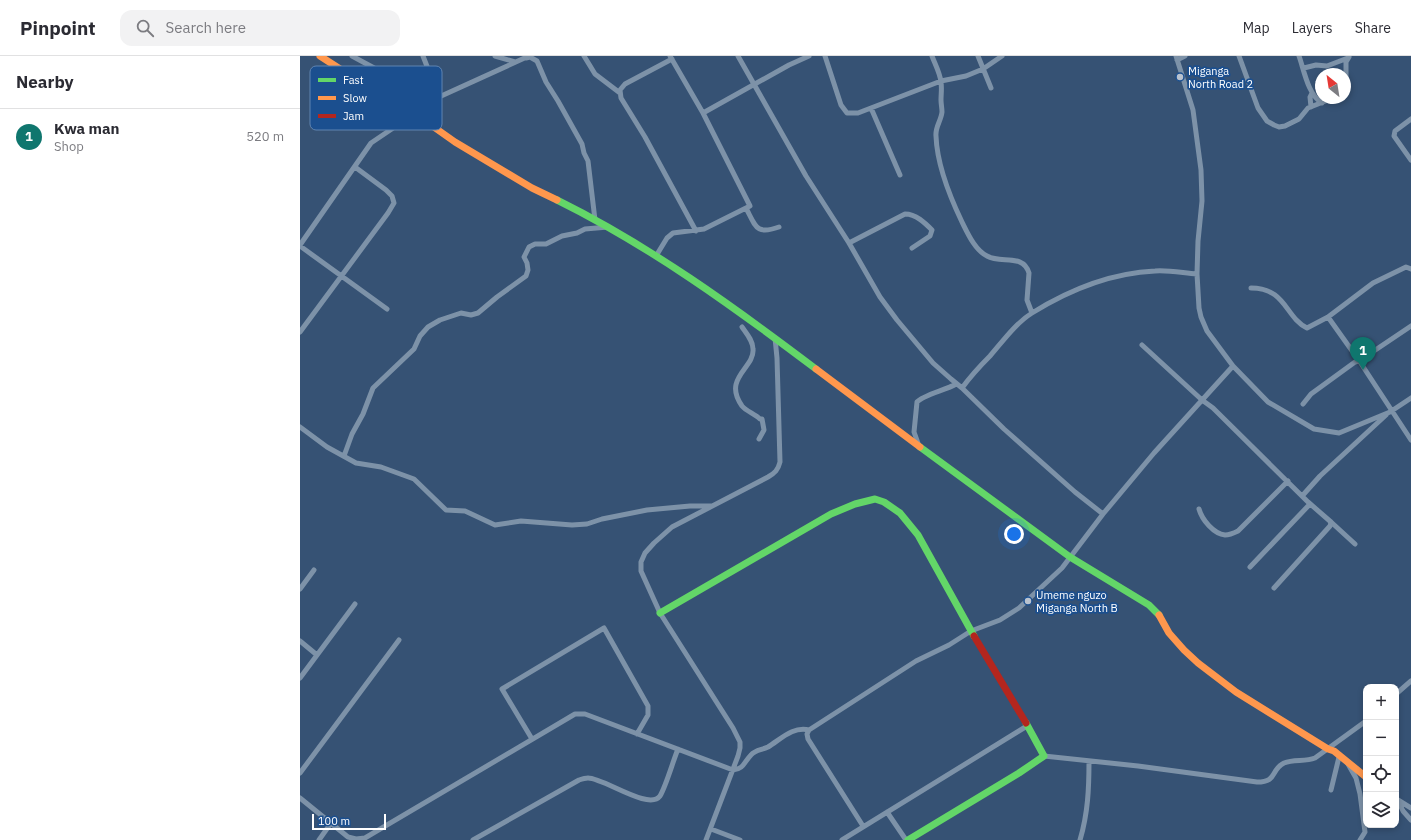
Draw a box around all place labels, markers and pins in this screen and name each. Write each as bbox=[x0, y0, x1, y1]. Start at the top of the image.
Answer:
place label: Miganga North Road 2 bbox=[1188, 64, 1253, 91]
marker: Miganga North Road 2 bbox=[1175, 72, 1185, 82]
pin: 1 bbox=[1350, 337, 1376, 370]
place label: Umeme nguzo Miganga North B bbox=[1036, 588, 1118, 615]
marker: Umeme nguzo Miganga North B bbox=[1023, 596, 1033, 606]

